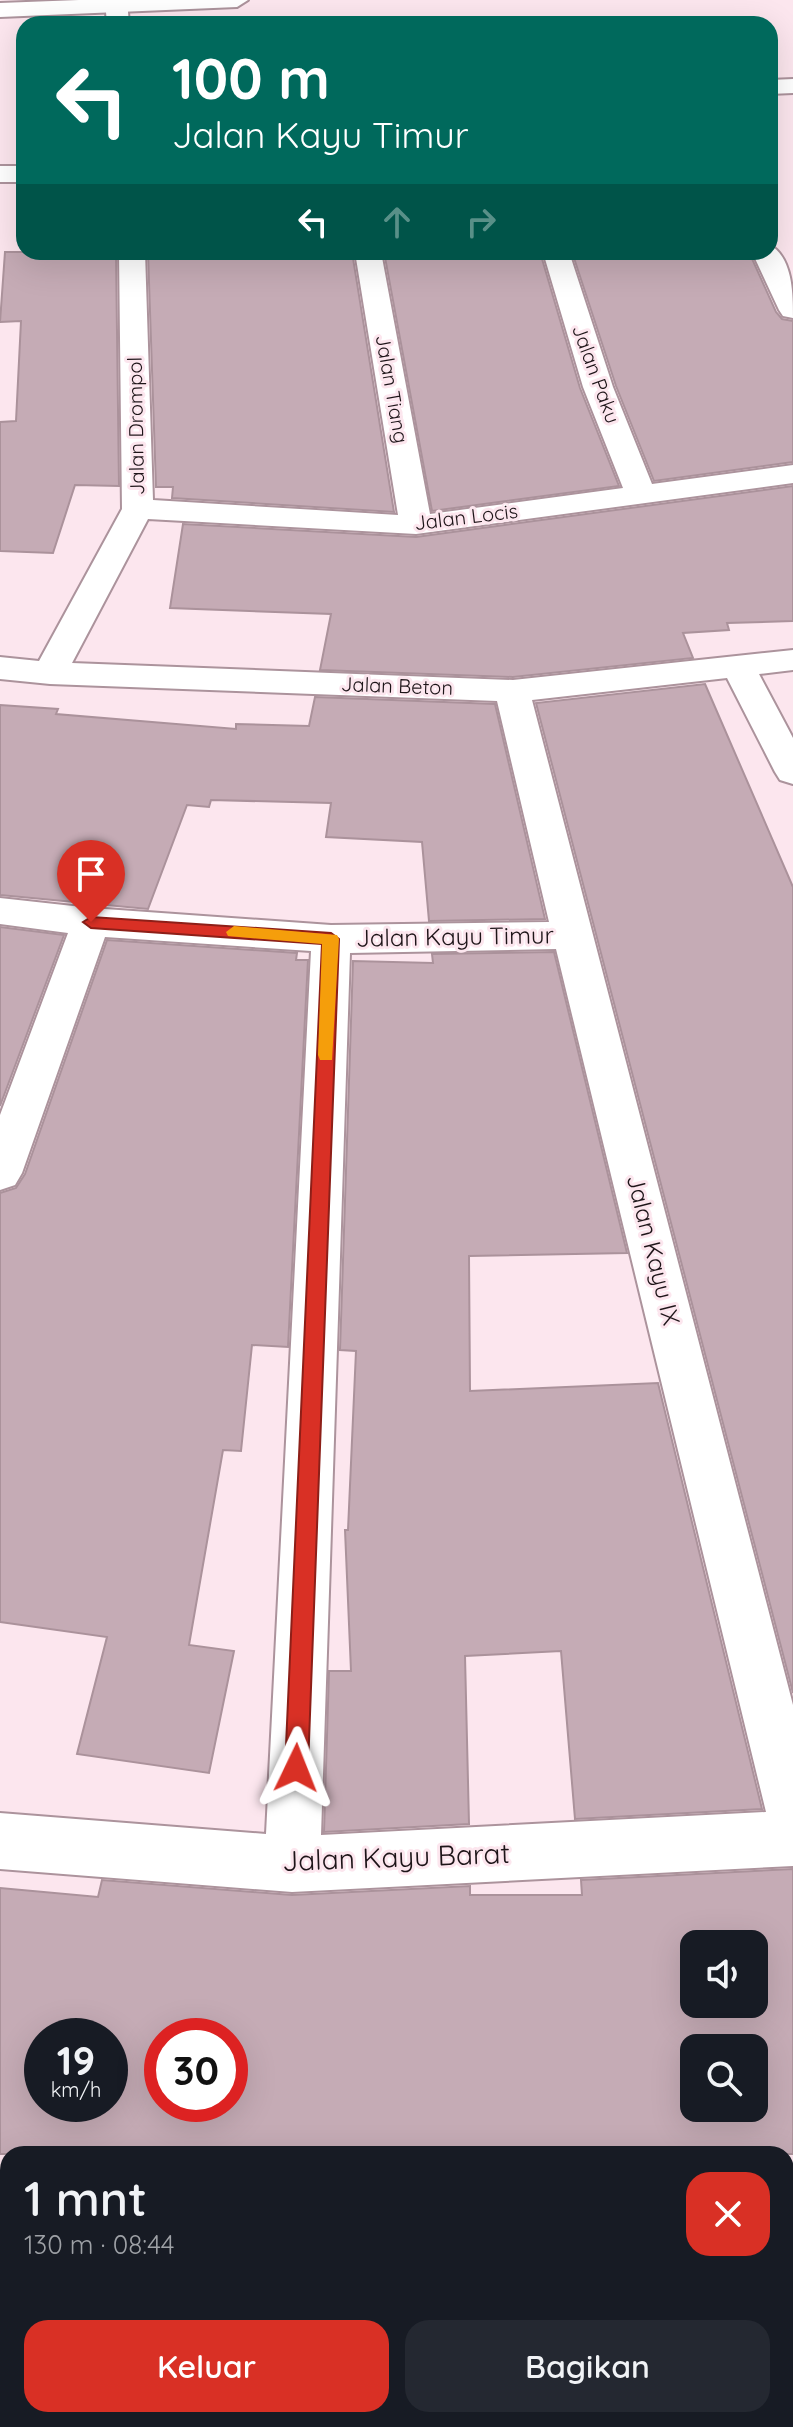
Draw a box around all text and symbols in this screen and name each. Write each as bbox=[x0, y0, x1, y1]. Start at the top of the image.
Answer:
text: 100 m bbox=[172, 43, 330, 113]
icon: left bbox=[40, 48, 144, 152]
text: Jalan Kayu Timur bbox=[172, 112, 469, 157]
icon: left bbox=[291, 200, 335, 244]
icon: ahead bbox=[375, 200, 419, 244]
icon: right bbox=[459, 200, 503, 244]
street label: Jalan Paku bbox=[567, 321, 626, 427]
street label: Jalan Tiang bbox=[371, 333, 414, 445]
street label: Jalan Drompol bbox=[122, 357, 149, 495]
street label: Jalan Locis bbox=[413, 498, 519, 535]
street label: Jalan Beton bbox=[341, 671, 453, 700]
pin bbox=[57, 840, 125, 922]
icon: arrive bbox=[69, 852, 113, 896]
street label: Jalan Kayu Timur bbox=[356, 919, 554, 953]
street label: Jalan Kayu IX bbox=[621, 1171, 687, 1328]
position arrow bbox=[254, 1726, 338, 1810]
street label: Jalan Kayu Barat bbox=[282, 1835, 510, 1878]
map controls bbox=[680, 1930, 768, 2122]
button: sound bbox=[680, 1930, 768, 2018]
speed limit sign: 30 bbox=[144, 2018, 248, 2122]
button: search bbox=[680, 2034, 768, 2122]
text: 19 bbox=[57, 2035, 95, 2085]
text: km/h bbox=[51, 2077, 101, 2102]
text: 1 mnt bbox=[24, 2168, 147, 2228]
button: close bbox=[686, 2172, 770, 2256]
text: 130 m · 08:44 bbox=[24, 2228, 175, 2261]
button: Keluar bbox=[24, 2320, 389, 2412]
button: Bagikan bbox=[405, 2320, 770, 2412]

